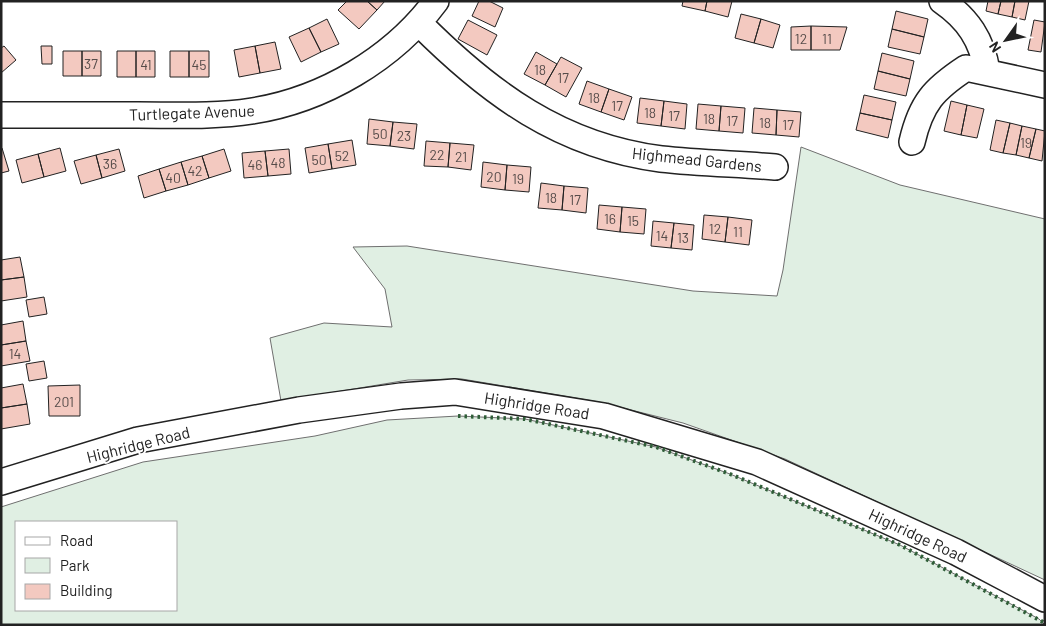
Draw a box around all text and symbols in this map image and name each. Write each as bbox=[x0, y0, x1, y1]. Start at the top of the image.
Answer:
north arrow bbox=[981, 15, 1031, 65]
house number: 12 bbox=[795, 30, 807, 47]
house number: 11 bbox=[822, 30, 832, 47]
text: N bbox=[985, 39, 1004, 56]
house number: 37 bbox=[84, 55, 98, 72]
house number: 41 bbox=[140, 56, 152, 73]
house number: 45 bbox=[192, 56, 206, 73]
house number: 18 bbox=[534, 61, 546, 78]
house number: 17 bbox=[557, 69, 569, 86]
house number: 18 bbox=[588, 89, 600, 106]
house number: 17 bbox=[611, 97, 623, 114]
street label: Turtlegate Avenue bbox=[129, 100, 255, 124]
house number: 18 bbox=[644, 104, 656, 121]
house number: 17 bbox=[668, 107, 680, 124]
house number: 18 bbox=[703, 110, 715, 127]
house number: 17 bbox=[726, 112, 738, 129]
house number: 18 bbox=[759, 114, 771, 131]
house number: 17 bbox=[782, 116, 794, 133]
house number: 50 bbox=[372, 125, 388, 142]
house number: 23 bbox=[397, 127, 411, 144]
house number: 19 bbox=[1020, 134, 1032, 151]
street label: Highmead Gardens bbox=[631, 143, 763, 175]
house number: 22 bbox=[429, 146, 445, 163]
house number: 52 bbox=[335, 147, 349, 164]
house number: 21 bbox=[455, 148, 467, 165]
house number: 50 bbox=[311, 151, 327, 168]
house number: 48 bbox=[270, 154, 286, 171]
house number: 36 bbox=[103, 155, 117, 172]
house number: 46 bbox=[248, 156, 262, 173]
house number: 42 bbox=[187, 162, 203, 179]
house number: 20 bbox=[486, 168, 502, 185]
house number: 40 bbox=[165, 169, 181, 186]
house number: 19 bbox=[512, 170, 524, 187]
house number: 18 bbox=[545, 189, 557, 206]
house number: 17 bbox=[569, 191, 581, 208]
house number: 16 bbox=[604, 210, 616, 227]
house number: 15 bbox=[627, 212, 639, 229]
house number: 12 bbox=[709, 220, 721, 237]
house number: 11 bbox=[733, 223, 743, 240]
house number: 14 bbox=[656, 227, 668, 244]
house number: 13 bbox=[677, 229, 689, 246]
house number: 14 bbox=[9, 345, 21, 362]
street label: Highridge Road bbox=[483, 387, 591, 423]
house number: 201 bbox=[54, 393, 74, 410]
street label: Highridge Road bbox=[84, 422, 192, 466]
street label: Highridge Road bbox=[866, 504, 970, 566]
legend bbox=[15, 521, 178, 611]
text: Road bbox=[60, 531, 93, 549]
text: Park bbox=[60, 556, 90, 574]
text: Building bbox=[60, 581, 113, 599]

